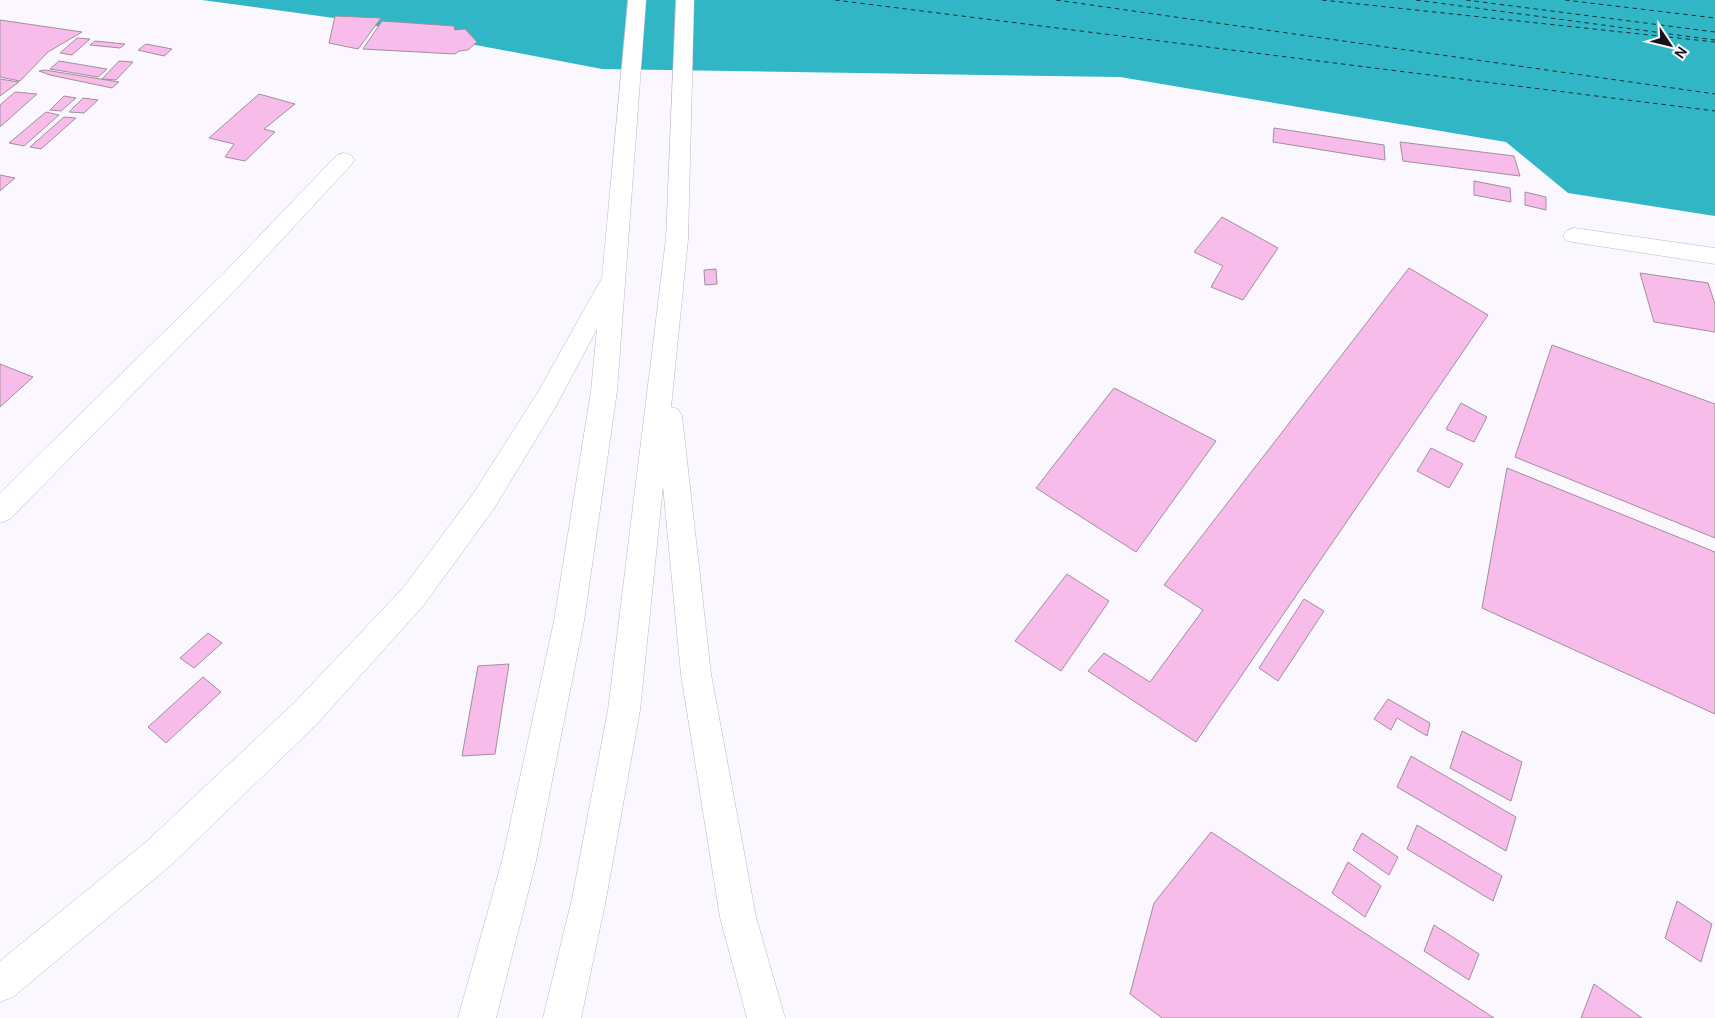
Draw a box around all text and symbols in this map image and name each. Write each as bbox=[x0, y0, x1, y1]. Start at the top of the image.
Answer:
north arrow bbox=[1645, 20, 1695, 70]
text: N bbox=[1670, 43, 1692, 62]

